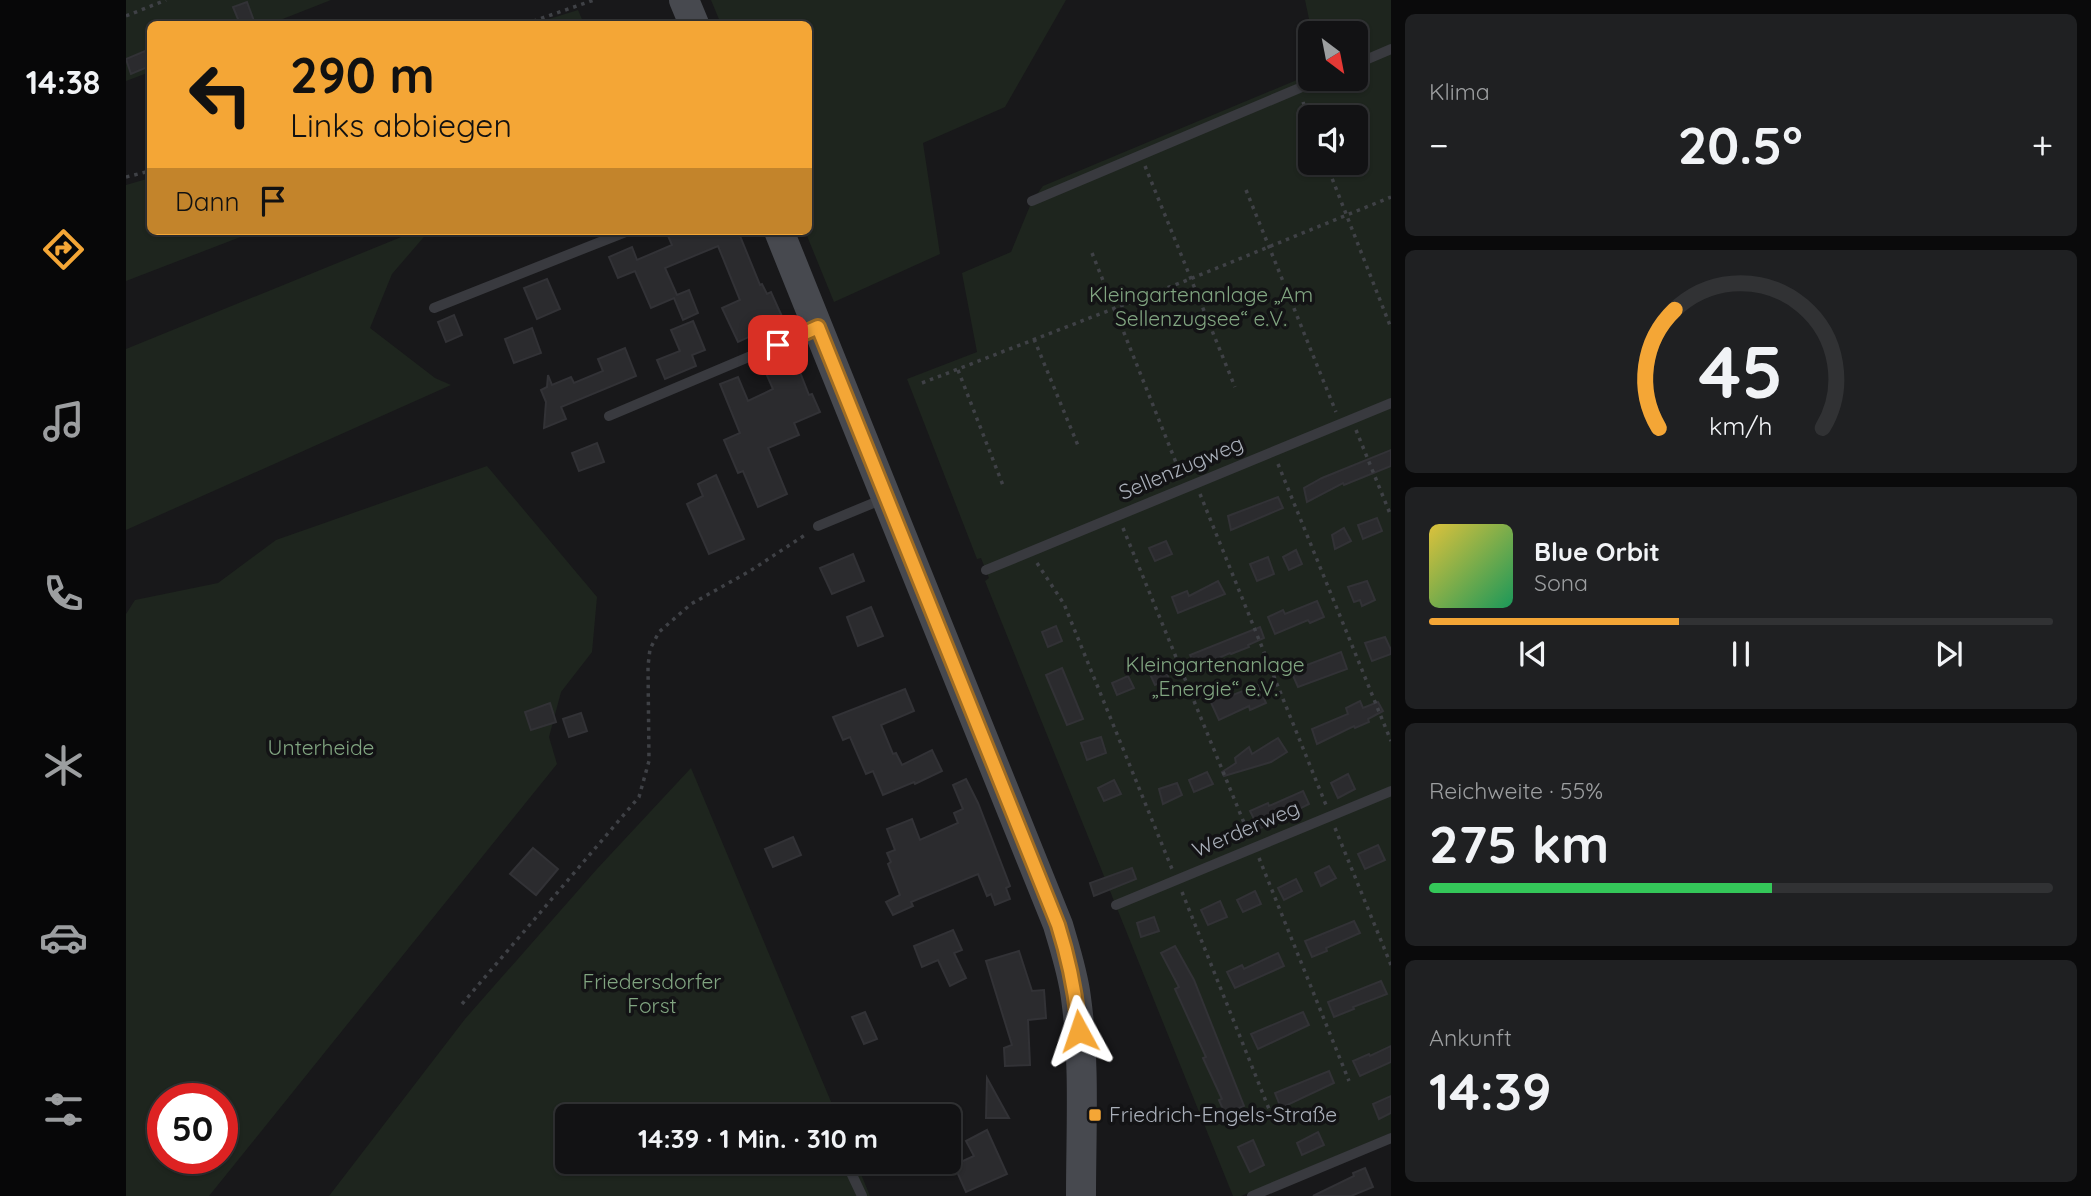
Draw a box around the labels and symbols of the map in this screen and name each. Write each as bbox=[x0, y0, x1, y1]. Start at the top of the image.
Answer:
north arrow bbox=[1298, 21, 1368, 91]
park label: Kleingartenanlage „Am Sellenzugsee“ e.V. bbox=[1089, 281, 1313, 331]
pin bbox=[748, 315, 808, 375]
street label: Sellenzugweg bbox=[1114, 429, 1247, 505]
park label: Kleingartenanlage „Energie“ e.V. bbox=[1125, 651, 1305, 701]
park label: Unterheide bbox=[268, 734, 374, 760]
street label: Werderweg bbox=[1188, 794, 1303, 862]
park label: Friedersdorfer Forst bbox=[583, 968, 721, 1018]
position arrow bbox=[1042, 994, 1116, 1068]
speed limit sign: 50 bbox=[147, 1083, 238, 1174]
place label: Friedrich-Engels-Straße bbox=[1109, 1101, 1337, 1127]
marker: Friedrich-Engels-Straße bbox=[1087, 1107, 1103, 1123]

